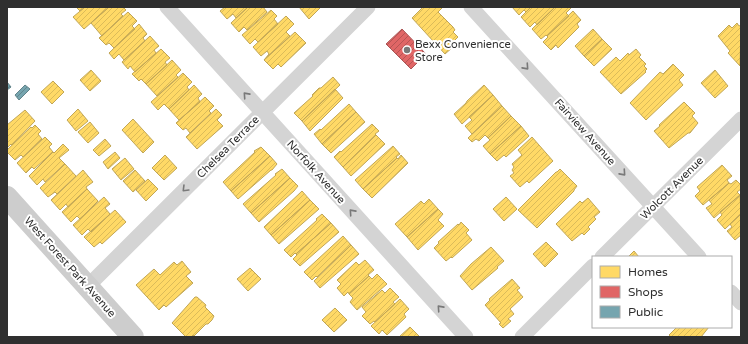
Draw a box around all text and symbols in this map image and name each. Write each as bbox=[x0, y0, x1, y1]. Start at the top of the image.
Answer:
place label: Bexx Convenience Store bbox=[415, 38, 511, 64]
marker: Bexx Convenience Store bbox=[402, 45, 412, 55]
one-way arrow bbox=[521, 62, 529, 70]
one-way arrow bbox=[244, 92, 251, 99]
street label: Fairview Avenue bbox=[552, 96, 618, 168]
street label: Chelsea Terrace bbox=[194, 113, 262, 181]
street label: Norfolk Avenue bbox=[284, 138, 348, 206]
street label: Wolcott Avenue bbox=[638, 154, 706, 222]
one-way arrow bbox=[618, 169, 625, 176]
one-way arrow bbox=[182, 184, 190, 192]
one-way arrow bbox=[350, 209, 357, 217]
street label: West Forest Park Avenue bbox=[22, 214, 118, 320]
legend bbox=[592, 256, 732, 328]
text: Homes bbox=[628, 265, 668, 279]
text: Shops bbox=[628, 285, 663, 299]
one-way arrow bbox=[437, 305, 444, 313]
text: Public bbox=[628, 305, 663, 319]

